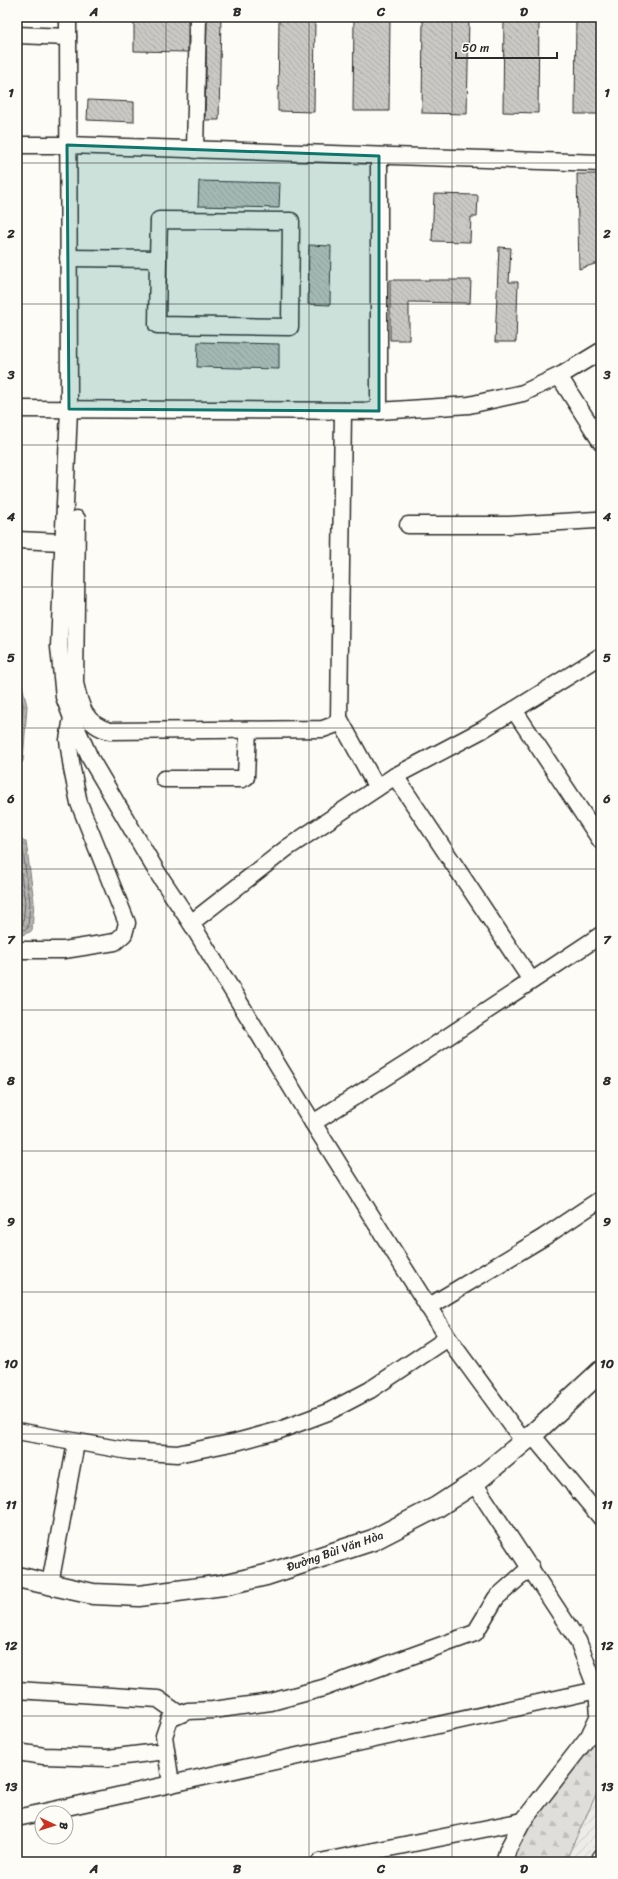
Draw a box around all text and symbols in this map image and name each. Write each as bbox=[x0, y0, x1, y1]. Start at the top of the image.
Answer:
text: A bbox=[89, 0, 98, 23]
text: B bbox=[233, 0, 242, 23]
text: C bbox=[376, 0, 386, 23]
text: D bbox=[520, 0, 528, 23]
scale bar bbox=[456, 34, 557, 60]
text: 50 m bbox=[462, 37, 489, 59]
text: 1 bbox=[8, 81, 14, 104]
text: 1 bbox=[604, 81, 610, 104]
text: 2 bbox=[6, 222, 15, 245]
text: 2 bbox=[602, 222, 611, 245]
text: 3 bbox=[6, 363, 15, 386]
text: 3 bbox=[602, 363, 611, 386]
text: 4 bbox=[6, 505, 16, 528]
text: 4 bbox=[602, 505, 612, 528]
text: 5 bbox=[7, 646, 15, 669]
text: 5 bbox=[603, 646, 611, 669]
text: 6 bbox=[6, 787, 15, 810]
text: 6 bbox=[602, 787, 611, 810]
text: 7 bbox=[7, 928, 16, 951]
text: 7 bbox=[603, 928, 612, 951]
text: 8 bbox=[6, 1069, 15, 1092]
text: 8 bbox=[602, 1069, 611, 1092]
text: 9 bbox=[7, 1210, 15, 1233]
text: 9 bbox=[603, 1210, 611, 1233]
text: 10 bbox=[4, 1352, 18, 1375]
text: 10 bbox=[600, 1352, 614, 1375]
text: 11 bbox=[5, 1493, 17, 1516]
text: 11 bbox=[601, 1493, 613, 1516]
street label: Đường Bùi Văn Hòa bbox=[284, 1524, 386, 1578]
text: 12 bbox=[4, 1634, 18, 1657]
text: 12 bbox=[600, 1634, 614, 1657]
text: 13 bbox=[5, 1775, 18, 1798]
text: 13 bbox=[601, 1775, 614, 1798]
north arrow bbox=[34, 1805, 74, 1845]
text: B bbox=[54, 1822, 73, 1830]
text: A bbox=[89, 1857, 98, 1879]
text: B bbox=[233, 1857, 242, 1879]
text: C bbox=[376, 1857, 386, 1879]
text: D bbox=[520, 1857, 528, 1879]

